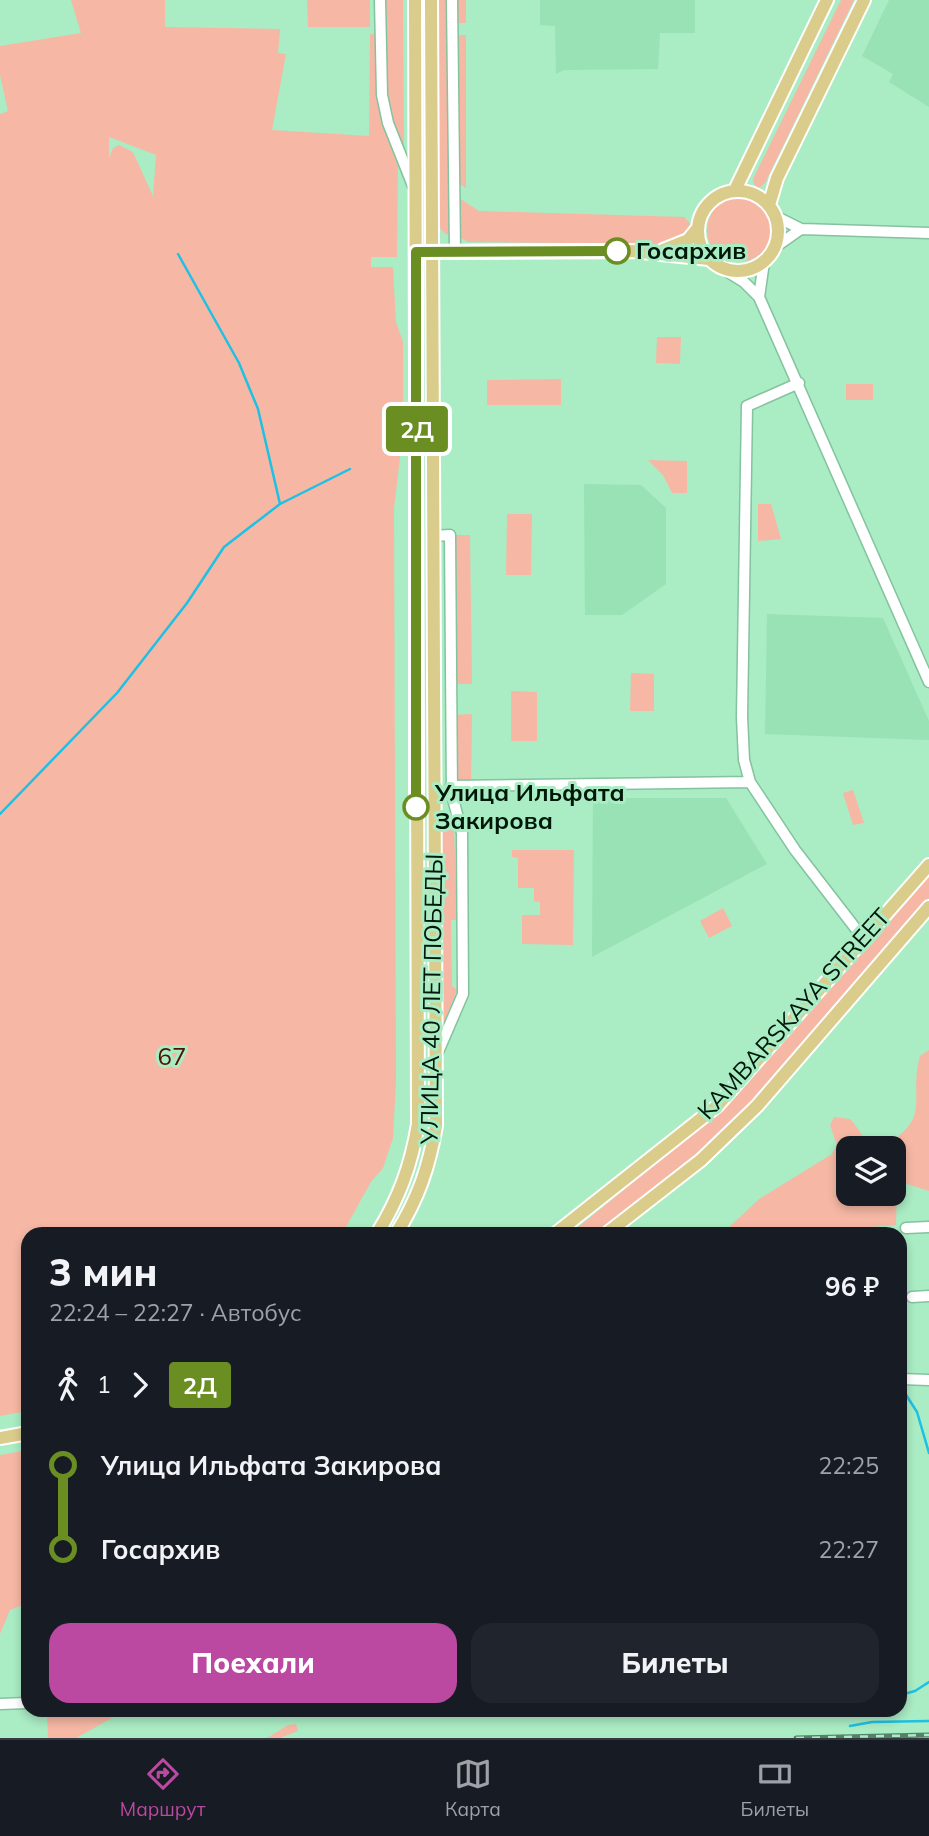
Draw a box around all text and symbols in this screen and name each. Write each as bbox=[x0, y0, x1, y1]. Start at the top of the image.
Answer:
place label: Госархив bbox=[636, 235, 746, 265]
marker: Госархив bbox=[604, 238, 630, 264]
line badge: 2Д bbox=[386, 406, 448, 452]
text: 2Д bbox=[400, 414, 434, 444]
place label: Улица Ильфата Закирова bbox=[434, 777, 625, 835]
marker: Улица Ильфата Закирова bbox=[403, 794, 429, 820]
street label: УЛИЦА 40 ЛЕТ ПОБЕДЫ bbox=[413, 853, 449, 1146]
street label: KAMBARSKAYA STREET bbox=[691, 901, 896, 1125]
park label: 67 bbox=[158, 1041, 186, 1071]
map controls bbox=[836, 1136, 906, 1206]
button: layers bbox=[836, 1136, 906, 1206]
text: 3 мин bbox=[49, 1248, 157, 1296]
text: 96 ₽ bbox=[825, 1270, 879, 1303]
text: 22:24 – 22:27 · Автобус bbox=[49, 1298, 302, 1327]
icon: walk bbox=[49, 1366, 87, 1404]
icon: forward bbox=[121, 1366, 159, 1404]
text: 1 bbox=[97, 1370, 111, 1399]
text: 2Д bbox=[183, 1370, 217, 1400]
text: Улица Ильфата Закирова bbox=[101, 1449, 441, 1482]
text: 22:25 bbox=[819, 1451, 879, 1480]
text: Госархив bbox=[101, 1533, 220, 1566]
text: 22:27 bbox=[819, 1535, 879, 1564]
button: Поехали bbox=[49, 1623, 457, 1703]
button: Билеты bbox=[471, 1623, 879, 1703]
tab: Маршрут bbox=[120, 1755, 205, 1821]
tab: Карта bbox=[445, 1755, 501, 1821]
tab: Билеты bbox=[741, 1755, 809, 1821]

